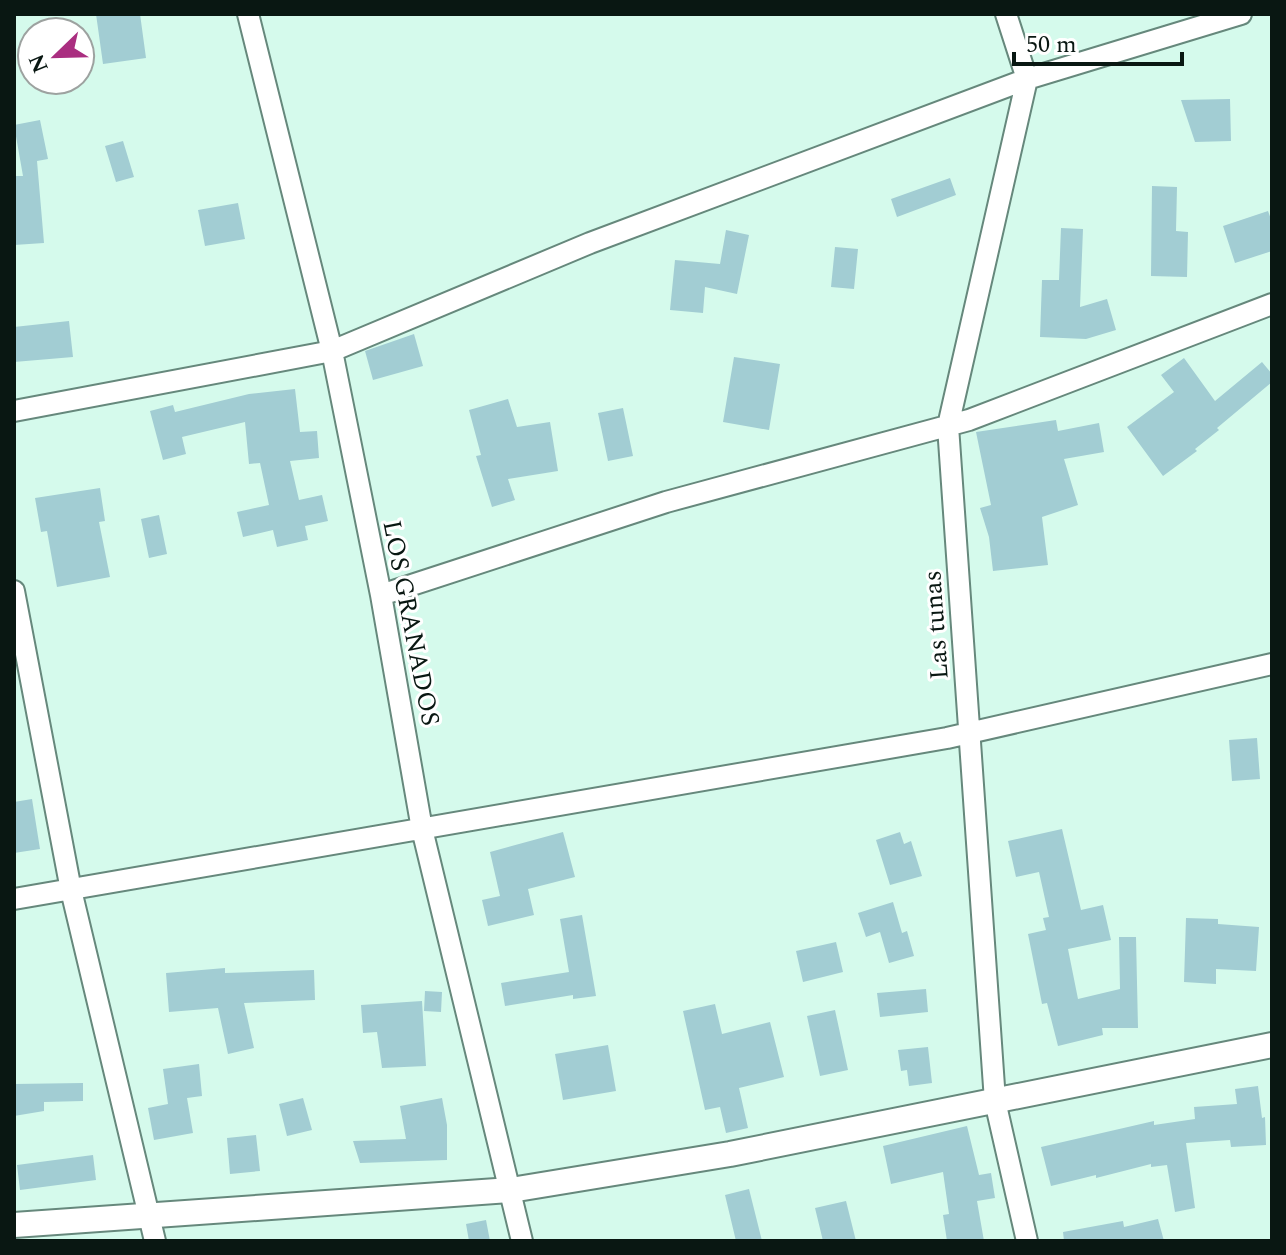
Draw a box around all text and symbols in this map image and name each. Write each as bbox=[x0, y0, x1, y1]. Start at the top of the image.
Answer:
north arrow bbox=[16, 16, 96, 96]
scale bar bbox=[1014, 16, 1182, 66]
text: 50 m bbox=[1026, 27, 1077, 63]
text: N bbox=[20, 48, 58, 78]
street label: LOS GRANADOS bbox=[371, 517, 451, 729]
street label: Las tunas bbox=[912, 569, 960, 681]

